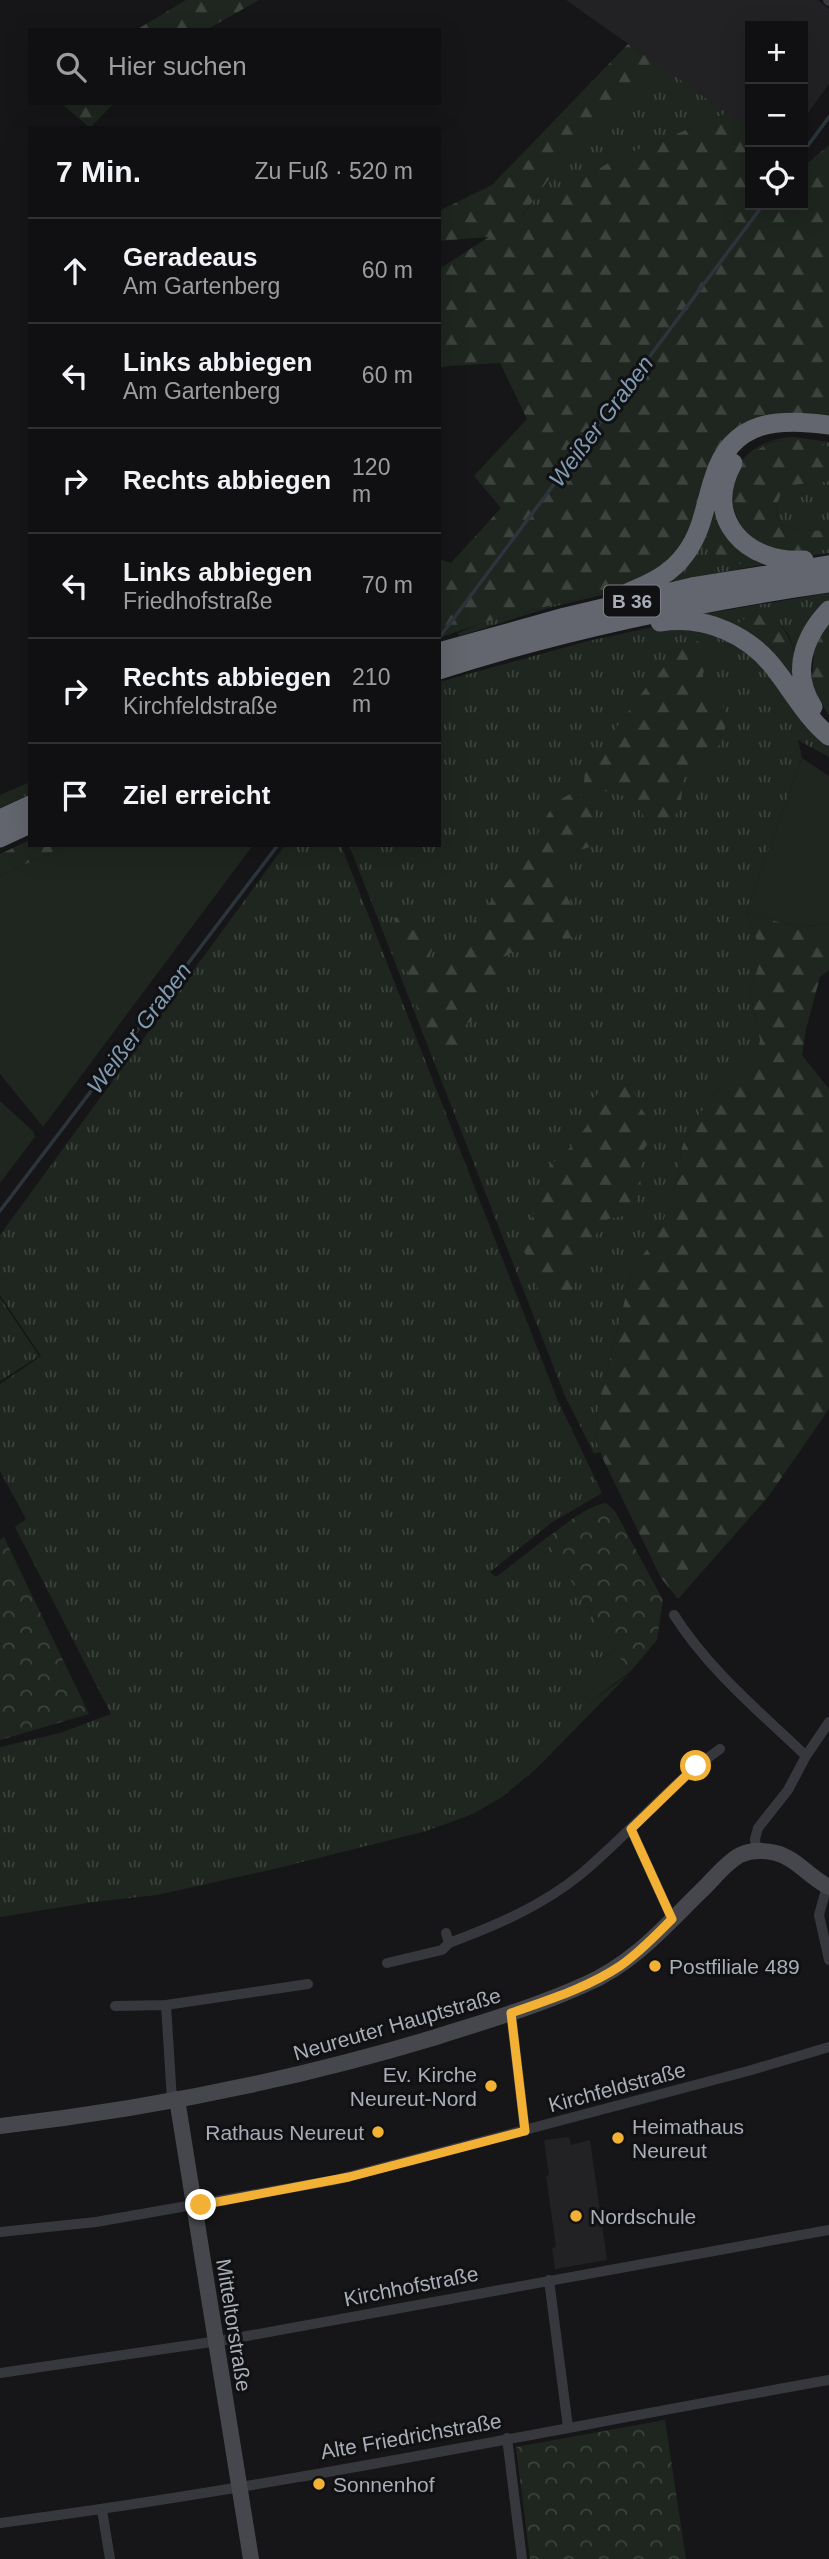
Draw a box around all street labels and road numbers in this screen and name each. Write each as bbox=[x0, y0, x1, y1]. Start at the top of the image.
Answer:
road number: B 36 bbox=[604, 586, 660, 616]
street label: Neureuter Hauptstraße bbox=[291, 1983, 503, 2065]
street label: Kirchfeldstraße bbox=[546, 2058, 688, 2116]
street label: Mitteltorstraße bbox=[212, 2257, 256, 2393]
street label: Kirchhofstraße bbox=[342, 2262, 480, 2310]
street label: Alte Friedrichstraße bbox=[319, 2409, 503, 2463]

